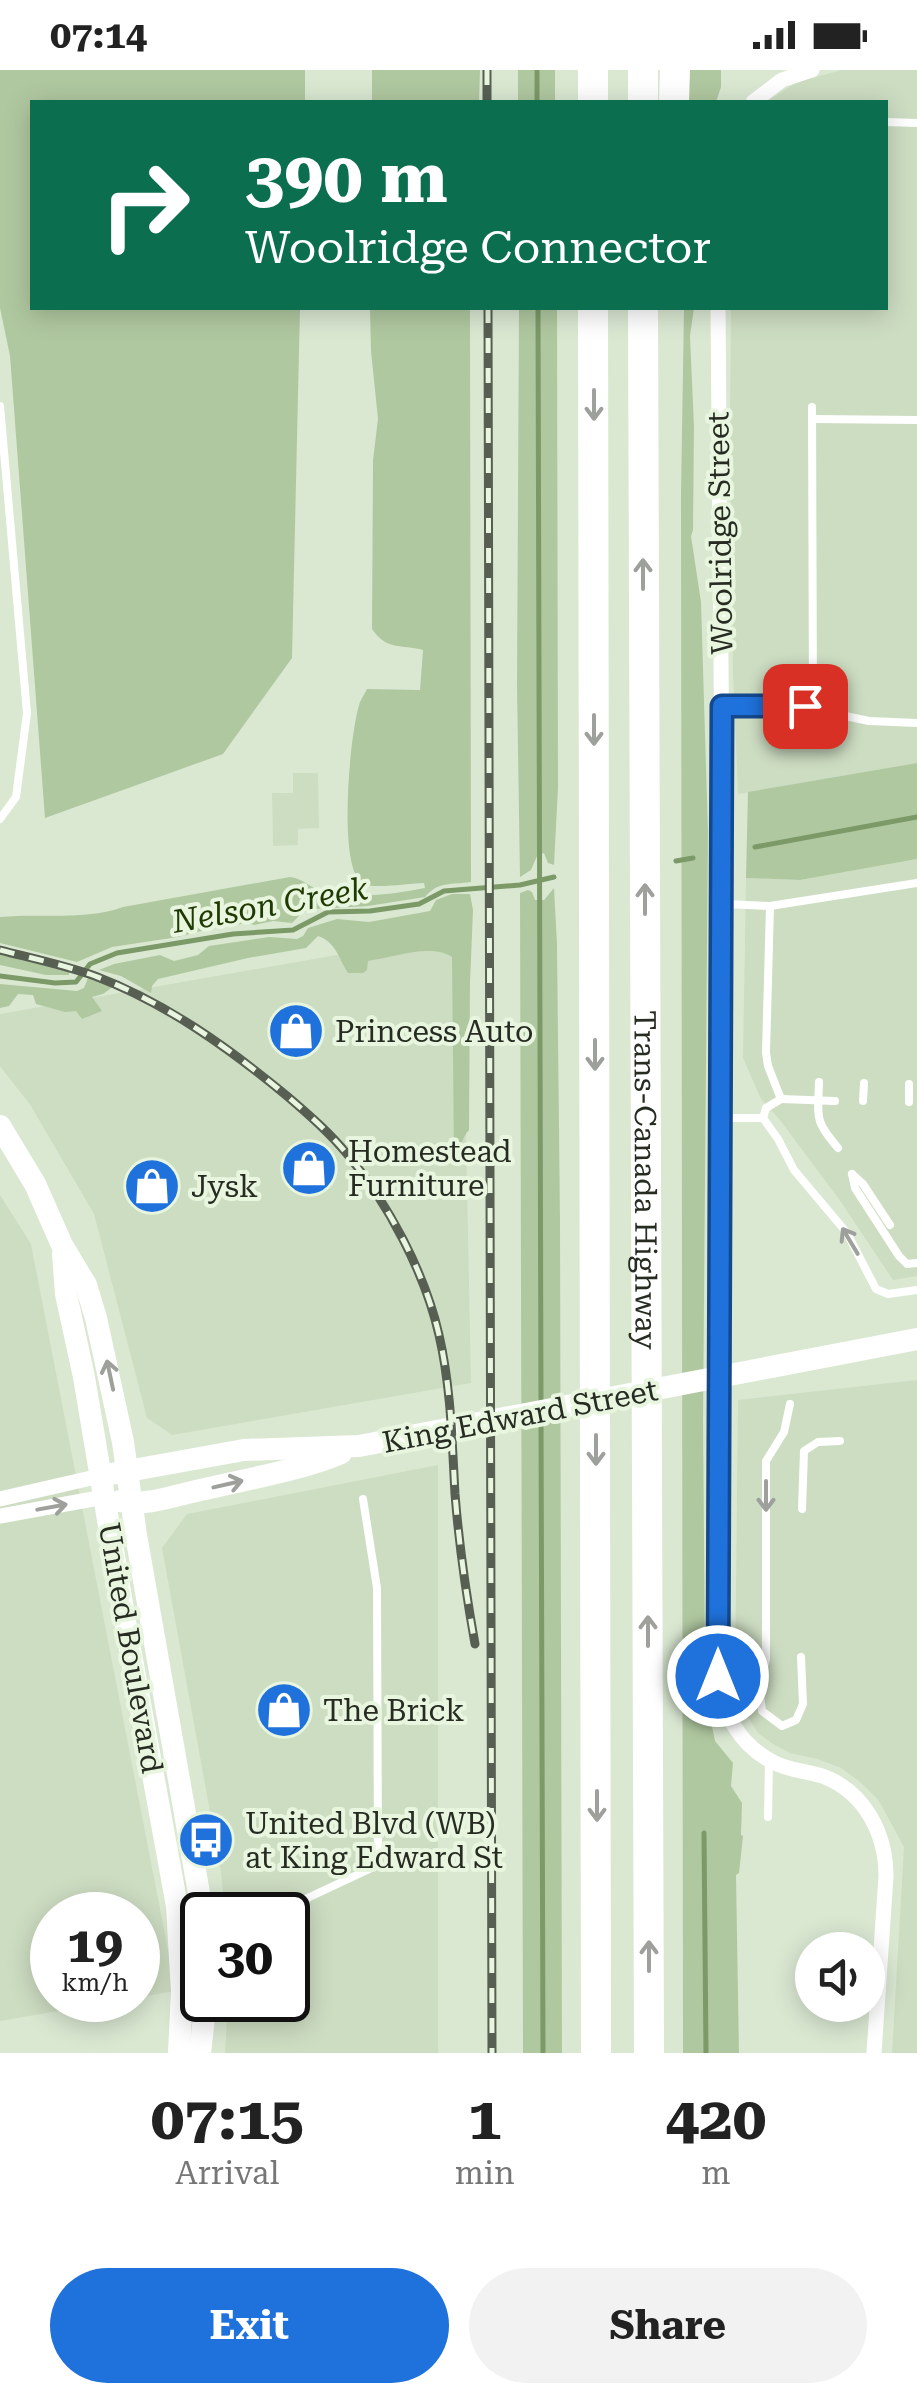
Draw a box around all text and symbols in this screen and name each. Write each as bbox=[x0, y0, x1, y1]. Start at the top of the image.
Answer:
text: 07:14 bbox=[50, 13, 147, 57]
text: 390 m bbox=[245, 137, 448, 219]
icon: right bbox=[80, 140, 210, 270]
text: Woolridge Connector bbox=[245, 221, 711, 274]
one-way arrow bbox=[584, 388, 604, 420]
street label: Woolridge Street bbox=[700, 411, 740, 655]
one-way arrow bbox=[634, 558, 652, 590]
pin bbox=[763, 664, 848, 749]
icon: arrive bbox=[778, 679, 833, 734]
one-way arrow bbox=[584, 712, 604, 745]
water label: Nelson Creek bbox=[168, 869, 371, 941]
one-way arrow bbox=[636, 883, 654, 916]
shop icon: Princess Auto bbox=[266, 1001, 326, 1061]
street label: Trans-Canada Highway bbox=[628, 1010, 664, 1350]
place label: Princess Auto bbox=[335, 1014, 534, 1049]
one-way arrow bbox=[586, 1038, 604, 1070]
place label: Homestead Furniture bbox=[348, 1134, 512, 1203]
shop icon: Homestead Furniture bbox=[279, 1138, 339, 1198]
shop icon: Jysk bbox=[122, 1156, 182, 1216]
place label: Jysk bbox=[191, 1169, 258, 1204]
one-way arrow bbox=[840, 1227, 860, 1256]
one-way arrow bbox=[99, 1360, 118, 1392]
street label: King Edward Street bbox=[379, 1372, 661, 1460]
one-way arrow bbox=[586, 1432, 606, 1465]
one-way arrow bbox=[211, 1473, 243, 1492]
one-way arrow bbox=[756, 1480, 776, 1512]
one-way arrow bbox=[35, 1496, 67, 1515]
street label: United Boulevard bbox=[92, 1520, 170, 1776]
one-way arrow bbox=[638, 1615, 658, 1648]
position arrow bbox=[666, 1624, 770, 1728]
shop icon: The Brick bbox=[254, 1680, 314, 1740]
place label: The Brick bbox=[323, 1693, 464, 1728]
one-way arrow bbox=[588, 1788, 606, 1821]
place label: United Blvd (WB) at King Edward St bbox=[245, 1806, 503, 1875]
bus stop icon: United Blvd (WB) at King Edward St bbox=[176, 1810, 236, 1870]
speed limit sign: 30 bbox=[180, 1892, 310, 2022]
text: 19 bbox=[67, 1916, 123, 1974]
map controls bbox=[795, 1932, 885, 2022]
button: sound bbox=[795, 1932, 885, 2022]
one-way arrow bbox=[640, 1940, 658, 1972]
text: km/h bbox=[62, 1968, 128, 1997]
text: 07:15 bbox=[151, 2083, 304, 2154]
text: 1 bbox=[468, 2083, 501, 2154]
text: 420 bbox=[665, 2083, 766, 2154]
text: Arrival bbox=[175, 2154, 279, 2192]
text: min bbox=[455, 2154, 515, 2192]
text: m bbox=[701, 2154, 730, 2192]
button: Exit bbox=[50, 2268, 449, 2383]
button: Share bbox=[469, 2268, 867, 2383]

